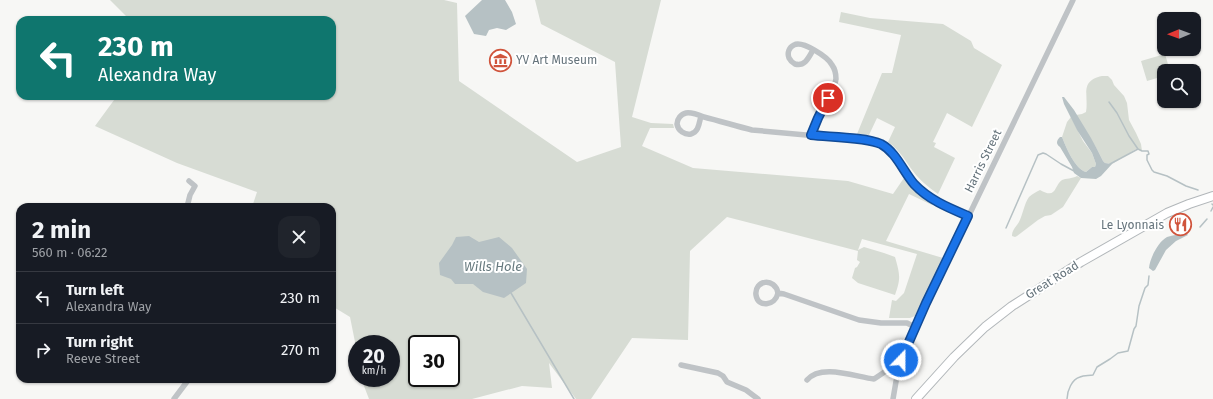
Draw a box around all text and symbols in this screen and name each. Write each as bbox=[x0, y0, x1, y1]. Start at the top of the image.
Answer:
north arrow bbox=[1157, 12, 1201, 56]
map controls bbox=[1157, 12, 1201, 108]
text: 230 m bbox=[98, 30, 174, 63]
icon: left bbox=[32, 32, 84, 84]
museum icon: YV Art Museum bbox=[488, 47, 514, 73]
place label: YV Art Museum bbox=[516, 53, 597, 67]
text: Alexandra Way bbox=[98, 64, 216, 86]
button: search bbox=[1157, 64, 1201, 108]
pin bbox=[811, 81, 845, 115]
icon: arrive bbox=[817, 87, 839, 109]
street label: Harris Street bbox=[962, 126, 1005, 195]
restaurant icon: Le Lyonnais bbox=[1167, 212, 1193, 238]
text: 2 min bbox=[32, 216, 91, 244]
button: close bbox=[278, 216, 320, 258]
place label: Le Lyonnais bbox=[1101, 218, 1164, 232]
text: 560 m · 06:22 bbox=[32, 245, 107, 260]
street label: Great Road bbox=[1023, 258, 1081, 302]
water label: Wills Hole bbox=[464, 259, 522, 274]
text: Turn left bbox=[66, 281, 124, 299]
icon: left bbox=[32, 287, 54, 309]
text: 230 m bbox=[280, 289, 320, 307]
text: Alexandra Way bbox=[66, 299, 151, 314]
text: Turn right bbox=[66, 333, 133, 351]
speed limit sign: 30 bbox=[408, 335, 460, 387]
icon: right bbox=[32, 339, 54, 361]
position arrow bbox=[880, 339, 922, 381]
text: 270 m bbox=[281, 341, 320, 359]
text: 20 bbox=[363, 344, 385, 368]
text: Reeve Street bbox=[66, 351, 140, 366]
text: km/h bbox=[362, 365, 386, 377]

